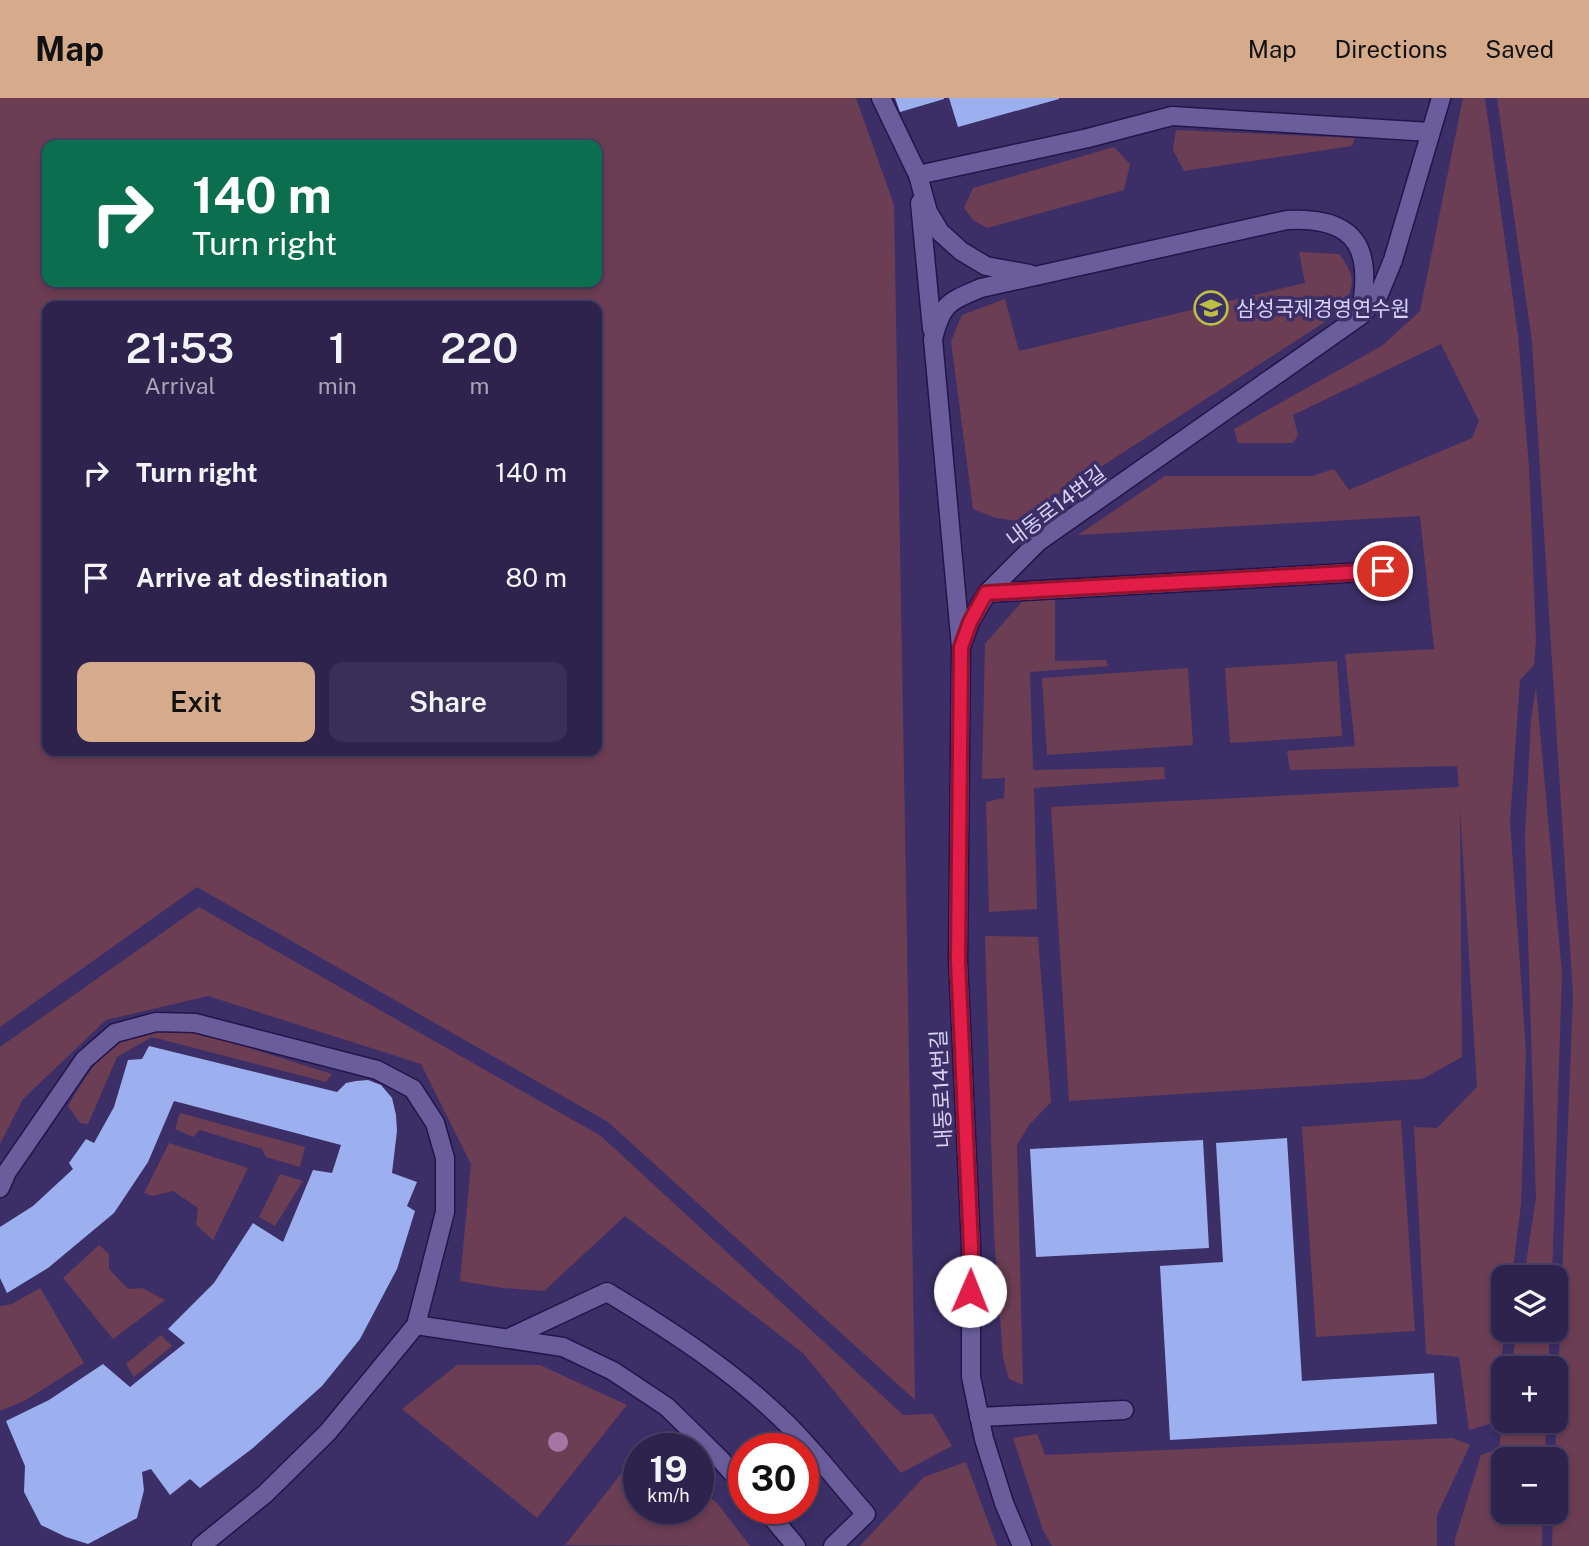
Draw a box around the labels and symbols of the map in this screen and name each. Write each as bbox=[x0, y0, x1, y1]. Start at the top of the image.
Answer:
school or university icon: 삼성국제경영연수원 bbox=[1192, 289, 1230, 327]
place label: 삼성국제경영연수원 bbox=[1236, 296, 1410, 321]
street label: 내동로14번길 bbox=[1001, 460, 1111, 552]
pin bbox=[1353, 541, 1413, 601]
street label: 내동로14번길 bbox=[925, 1029, 957, 1149]
position arrow bbox=[933, 1254, 1007, 1328]
speed limit sign: 30 bbox=[728, 1433, 819, 1524]

